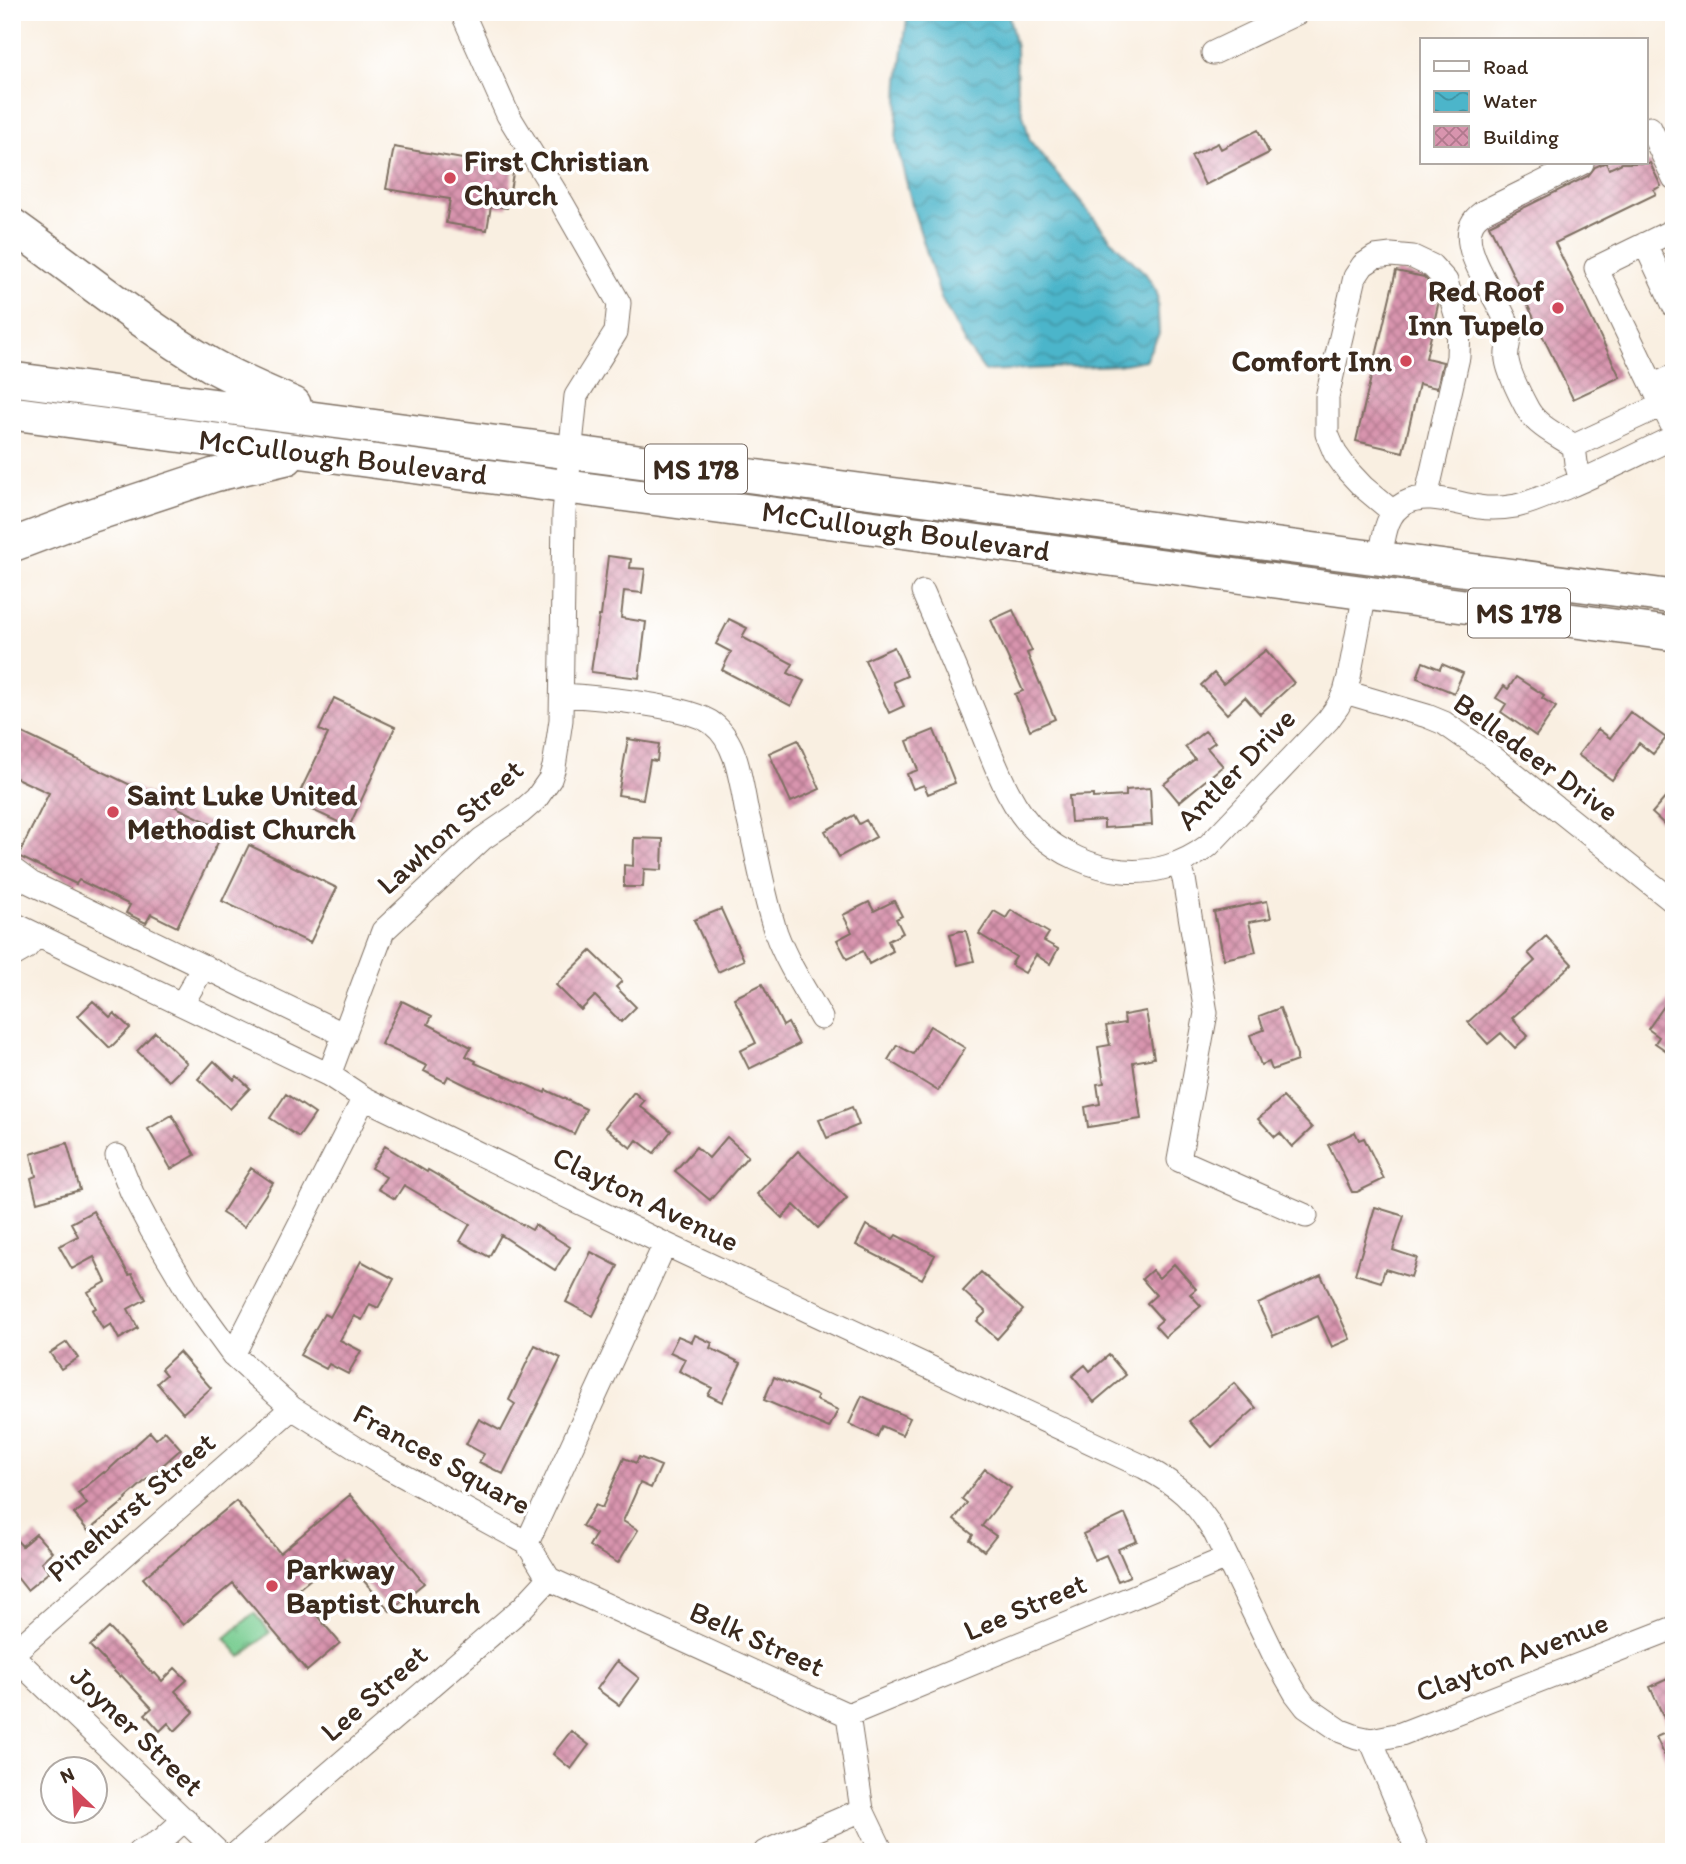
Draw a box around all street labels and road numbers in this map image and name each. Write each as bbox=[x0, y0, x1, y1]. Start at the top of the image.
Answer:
street label: McCullough Boulevard bbox=[196, 420, 490, 493]
road number: MS 178 bbox=[645, 444, 747, 494]
street label: McCullough Boulevard bbox=[759, 492, 1053, 569]
road number: MS 178 bbox=[1468, 588, 1570, 638]
street label: Belledeer Drive bbox=[1446, 684, 1626, 829]
street label: Antler Drive bbox=[1168, 700, 1303, 838]
street label: Lawhon Street bbox=[369, 751, 531, 902]
street label: Clayton Avenue bbox=[547, 1137, 746, 1260]
street label: Frances Square bbox=[347, 1394, 538, 1523]
street label: Pinehurst Street bbox=[39, 1423, 222, 1590]
street label: Lee Street bbox=[958, 1564, 1092, 1649]
street label: Belk Street bbox=[684, 1592, 831, 1685]
street label: Clayton Avenue bbox=[1410, 1603, 1613, 1710]
street label: Lee Street bbox=[312, 1636, 435, 1749]
street label: Joyner Street bbox=[63, 1658, 212, 1804]

